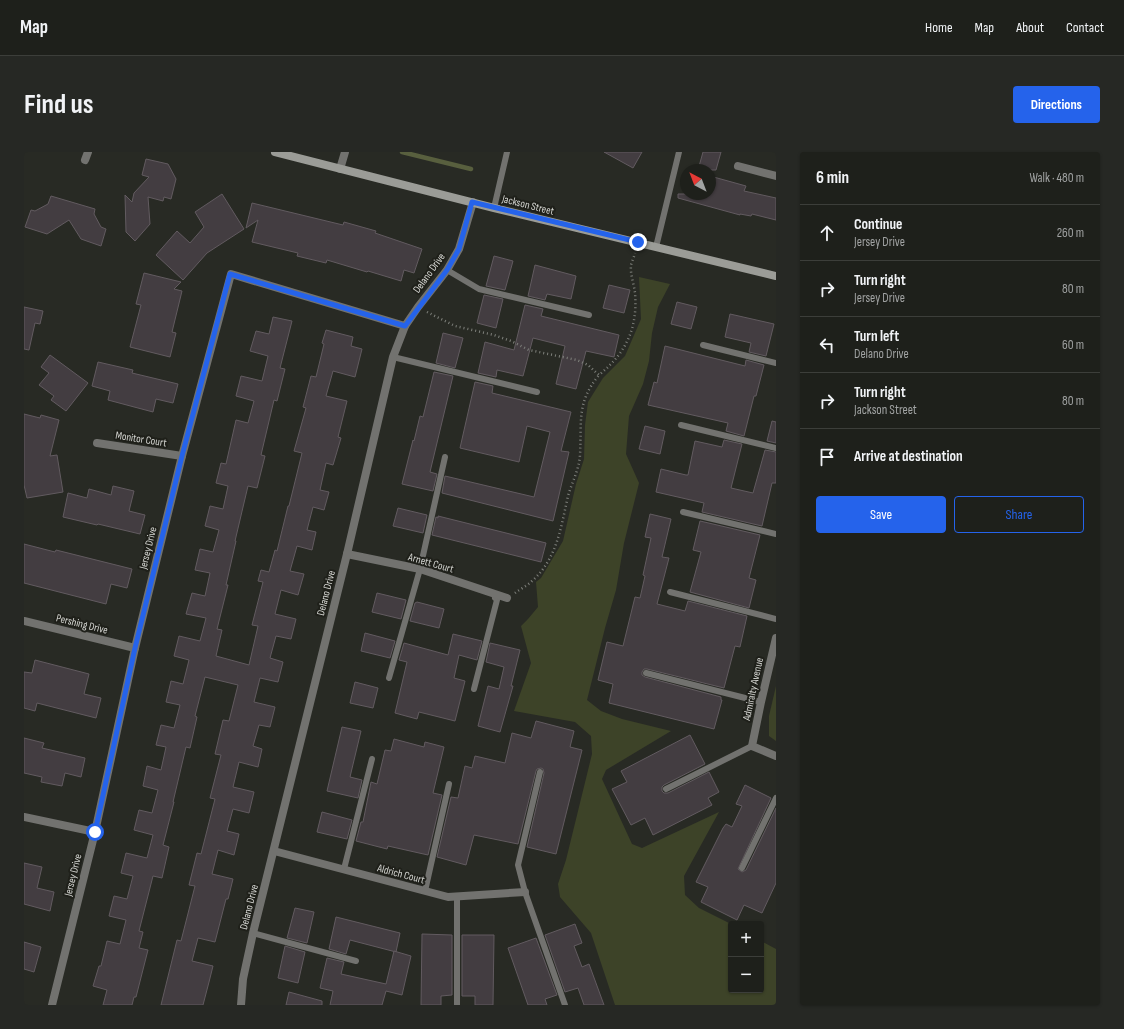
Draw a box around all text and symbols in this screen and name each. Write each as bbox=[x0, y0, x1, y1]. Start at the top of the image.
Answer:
text: Map bbox=[20, 16, 48, 39]
text: Home bbox=[925, 19, 953, 36]
text: Map bbox=[975, 19, 994, 36]
text: About bbox=[1016, 19, 1044, 36]
text: Contact bbox=[1066, 19, 1104, 36]
button: Directions bbox=[1013, 86, 1100, 123]
text: Find us bbox=[24, 88, 93, 121]
north arrow bbox=[680, 164, 716, 200]
text: 6 min bbox=[816, 168, 849, 188]
text: Walk · 480 m bbox=[1029, 170, 1084, 186]
street label: Jackson Street bbox=[500, 192, 556, 218]
text: Continue bbox=[854, 215, 903, 234]
icon: ahead bbox=[816, 222, 838, 244]
text: 260 m bbox=[1057, 225, 1084, 241]
route end bbox=[629, 233, 647, 251]
text: Jersey Drive bbox=[854, 234, 905, 250]
street label: Delano Drive bbox=[410, 250, 448, 296]
text: Turn right bbox=[854, 271, 906, 290]
icon: right bbox=[816, 278, 838, 300]
text: 80 m bbox=[1062, 281, 1084, 297]
text: Jersey Drive bbox=[854, 290, 905, 306]
text: Turn left bbox=[854, 327, 899, 346]
icon: left bbox=[816, 334, 838, 356]
text: 60 m bbox=[1062, 337, 1084, 353]
text: Delano Drive bbox=[854, 346, 909, 362]
text: Turn right bbox=[854, 383, 906, 402]
icon: right bbox=[816, 390, 838, 412]
text: 80 m bbox=[1062, 393, 1084, 409]
text: Jackson Street bbox=[854, 402, 917, 418]
street label: Monitor Court bbox=[114, 429, 168, 450]
icon: arrive bbox=[816, 446, 838, 468]
text: Arrive at destination bbox=[854, 447, 963, 466]
button: Save bbox=[816, 496, 946, 533]
button: Share bbox=[954, 496, 1084, 533]
street label: Jersey Drive bbox=[136, 525, 160, 571]
street label: Arnett Court bbox=[406, 550, 456, 576]
street label: Delano Drive bbox=[314, 569, 338, 617]
street label: Pershing Drive bbox=[55, 611, 109, 637]
street label: Admiralty Avenue bbox=[740, 656, 766, 723]
route start bbox=[86, 823, 104, 841]
street label: Jersey Drive bbox=[61, 852, 85, 898]
street label: Aldrich Court bbox=[375, 861, 427, 887]
street label: Delano Drive bbox=[237, 883, 261, 931]
map controls bbox=[728, 921, 764, 993]
button: + bbox=[728, 921, 764, 957]
button: − bbox=[728, 957, 764, 993]

